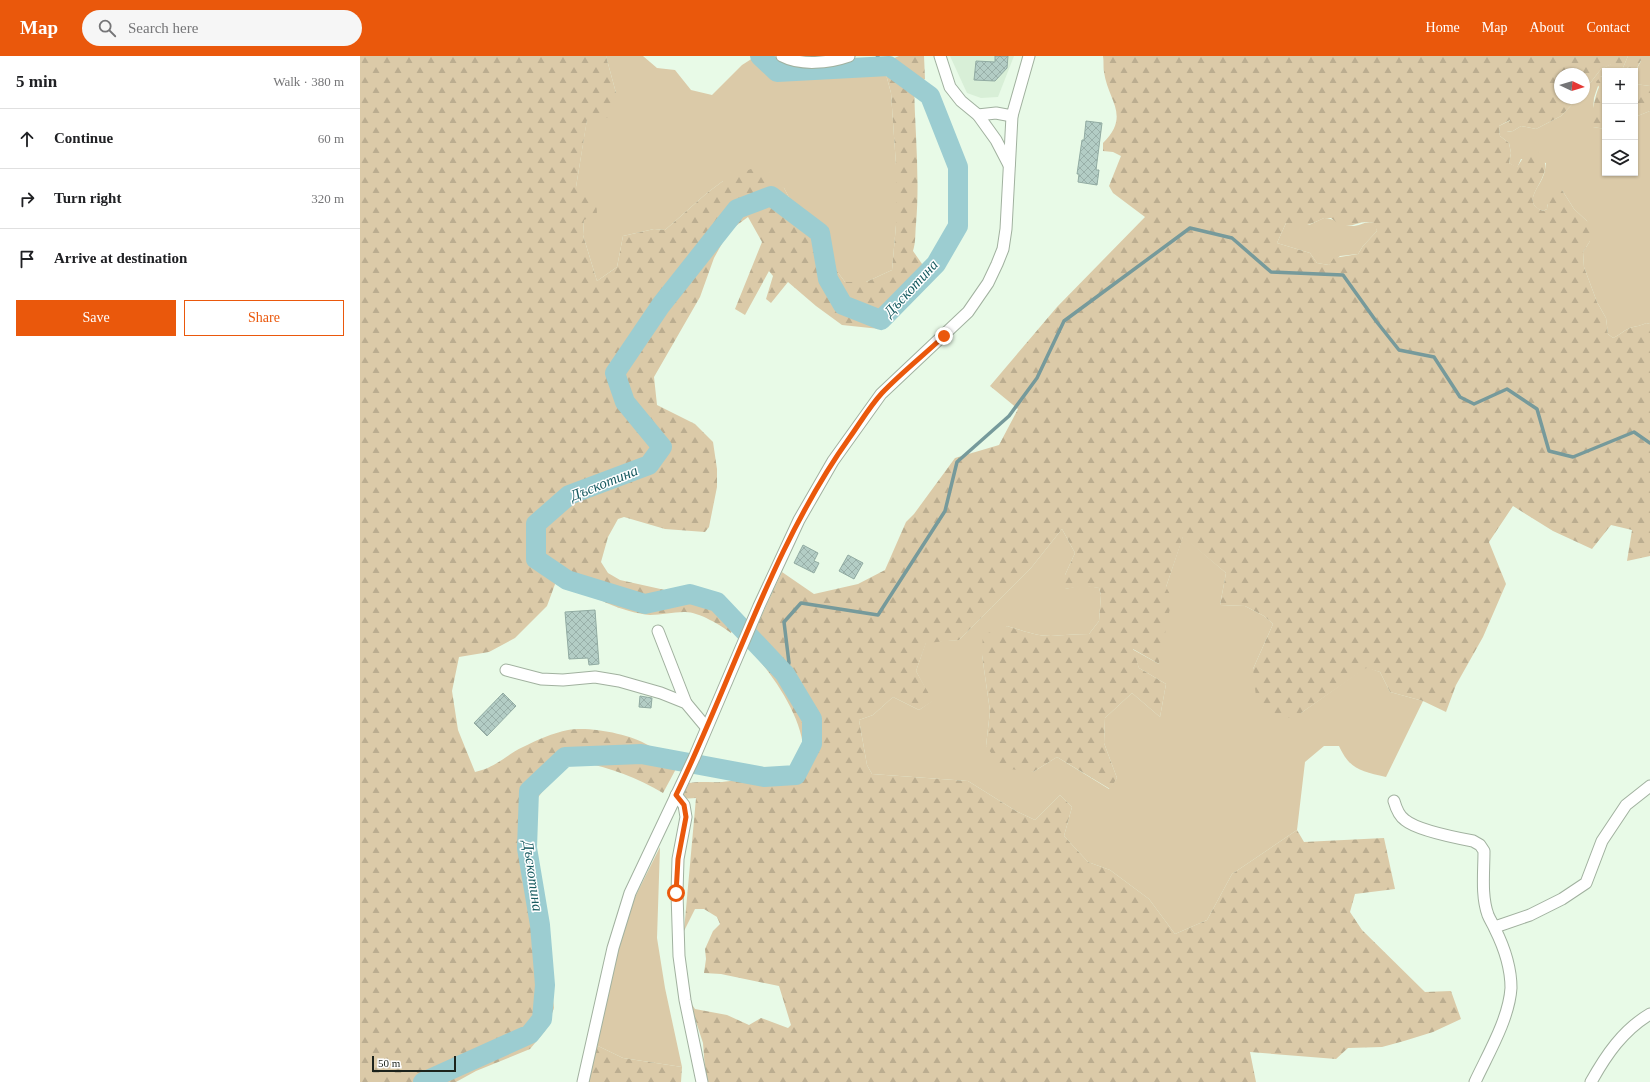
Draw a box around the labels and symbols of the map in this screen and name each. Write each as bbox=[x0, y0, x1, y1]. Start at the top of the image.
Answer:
north arrow bbox=[1554, 68, 1590, 104]
water label: Дъскотина bbox=[879, 257, 941, 321]
route end bbox=[935, 327, 953, 345]
water label: Дъскотина bbox=[566, 462, 640, 505]
water label: Дъскотина bbox=[520, 838, 546, 912]
route start bbox=[667, 884, 685, 902]
scale bar bbox=[372, 1054, 456, 1073]

